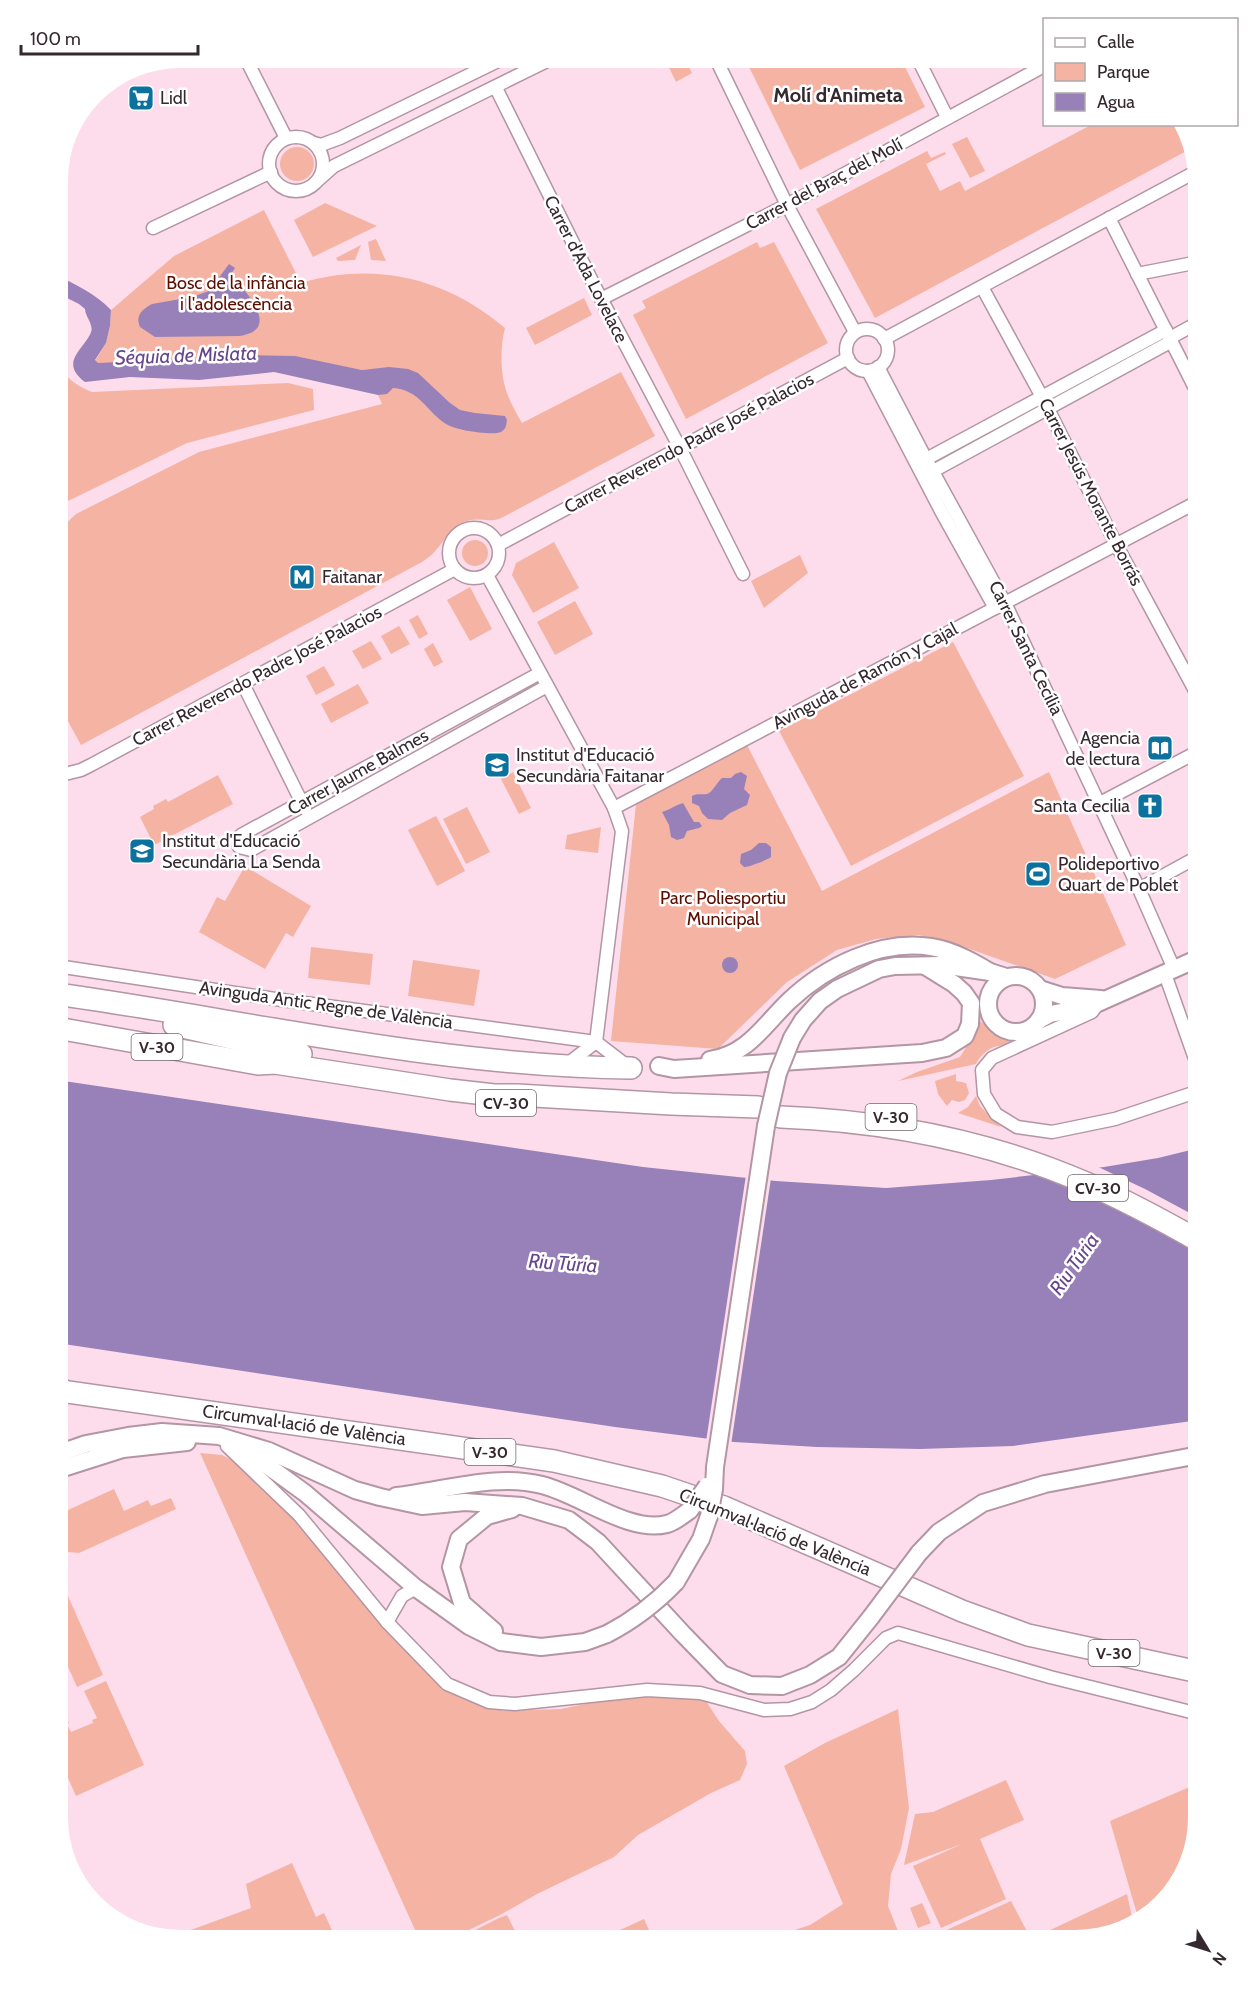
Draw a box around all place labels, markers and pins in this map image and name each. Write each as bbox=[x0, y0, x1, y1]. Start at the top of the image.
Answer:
supermarket icon: Lidl bbox=[126, 83, 156, 113]
place label: Lidl bbox=[160, 87, 188, 109]
metro station icon: Faitanar bbox=[287, 562, 317, 592]
place label: Faitanar bbox=[322, 566, 382, 588]
place label: Agencia de lectura bbox=[1065, 727, 1140, 770]
library icon: Agencia de lectura bbox=[1145, 733, 1175, 763]
place label: Institut d'Educació Secundària Faitanar bbox=[516, 744, 664, 787]
school or university icon: Institut d'Educació Secundària Faitanar bbox=[482, 750, 512, 780]
church icon: Santa Cecilia bbox=[1135, 791, 1165, 821]
place label: Santa Cecilia bbox=[1033, 795, 1130, 817]
place label: Institut d'Educació Secundària La Senda bbox=[162, 830, 321, 873]
school or university icon: Institut d'Educació Secundària La Senda bbox=[127, 836, 157, 866]
place label: Polideportivo Quart de Poblet bbox=[1058, 853, 1178, 896]
sports icon: Polideportivo Quart de Poblet bbox=[1023, 859, 1053, 889]

